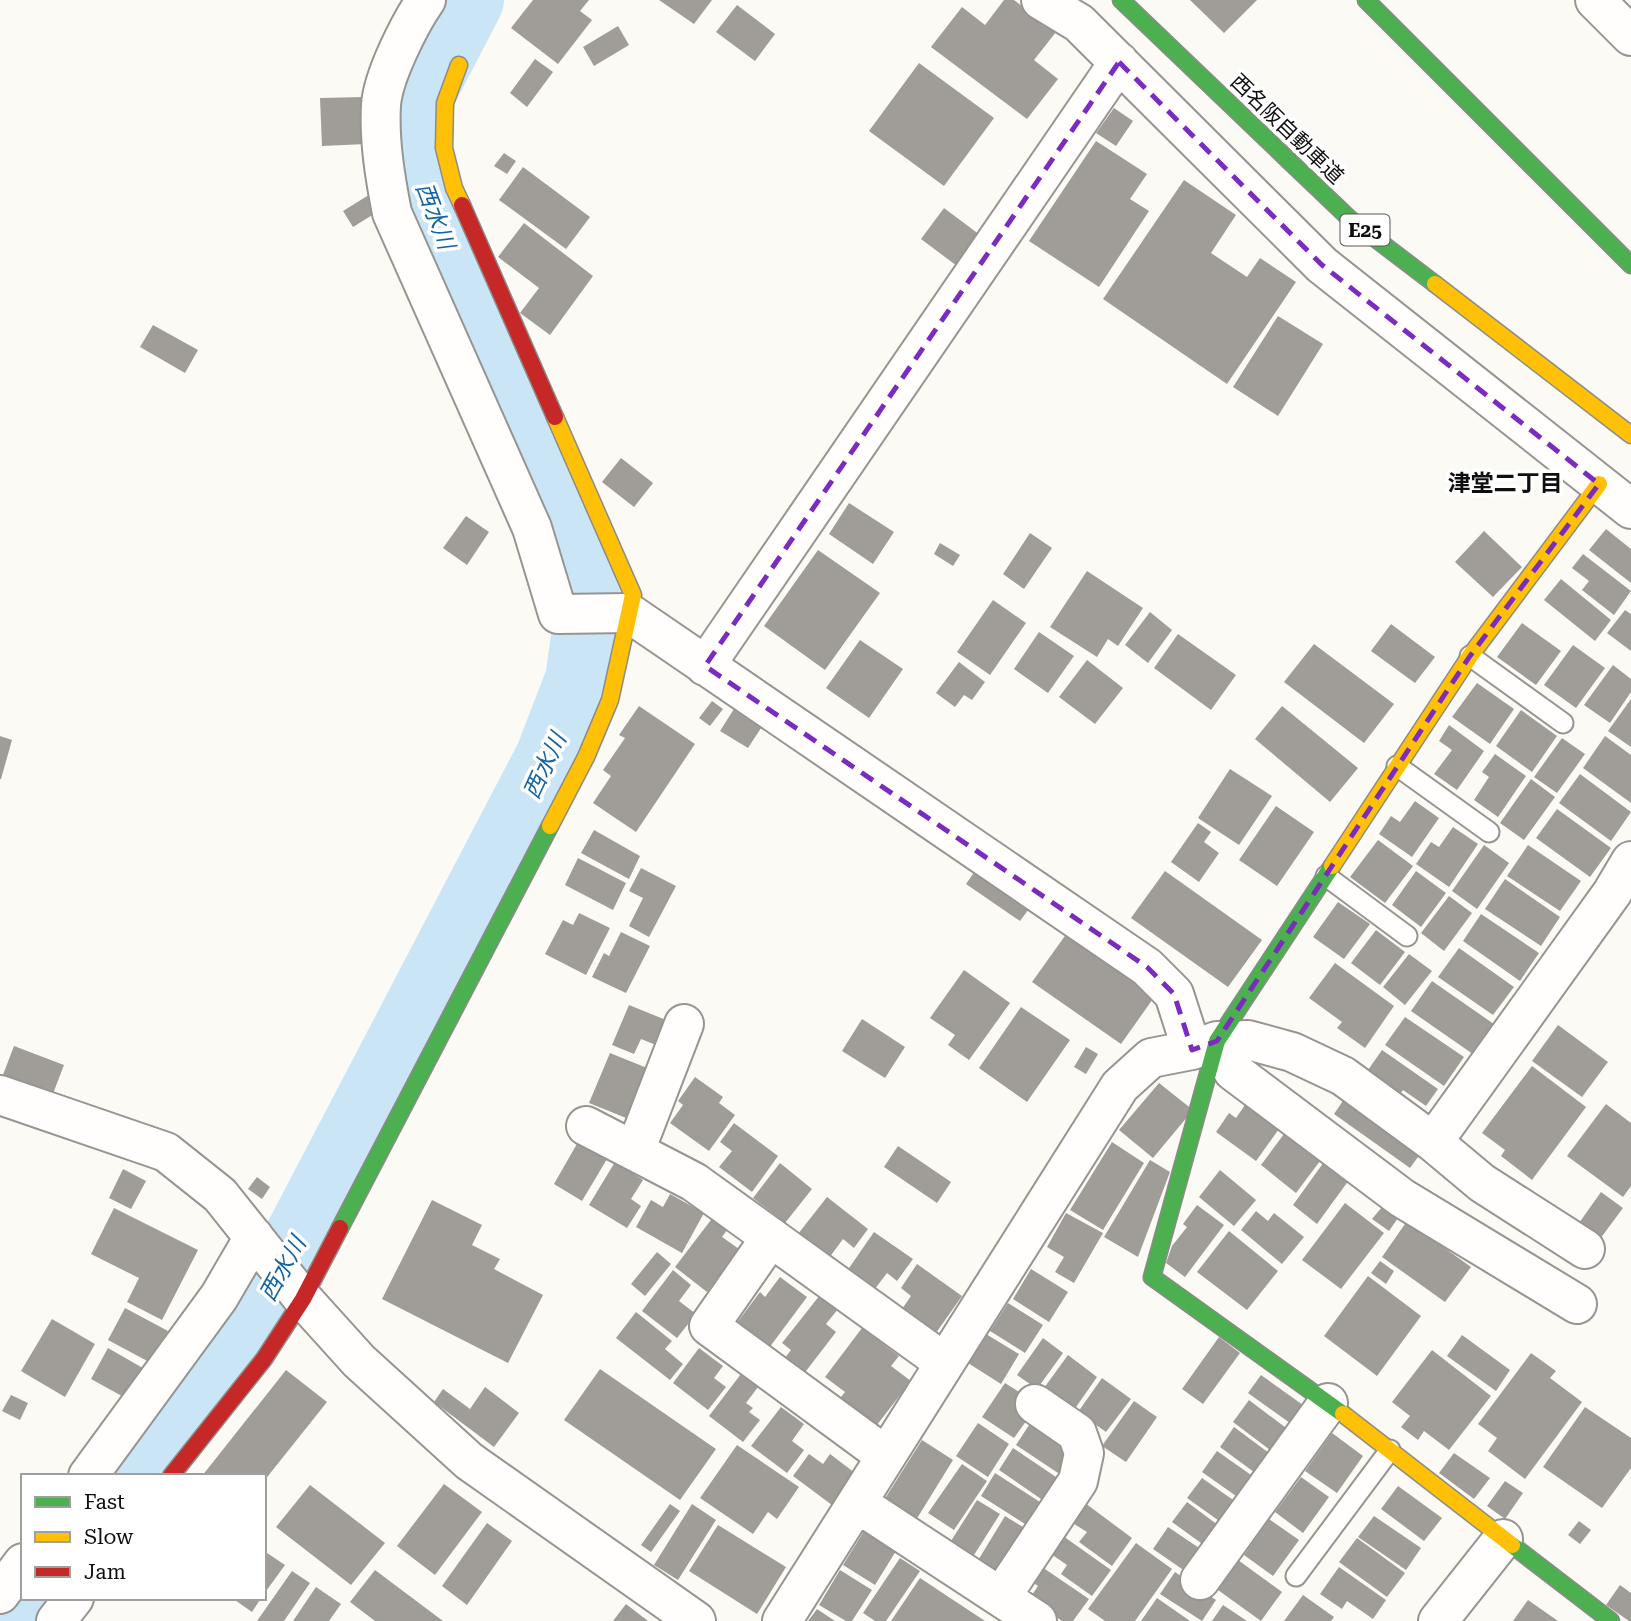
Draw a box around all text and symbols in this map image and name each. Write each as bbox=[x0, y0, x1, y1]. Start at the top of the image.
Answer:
street label: 西名阪自動車道 bbox=[1226, 69, 1348, 189]
water label: 西水川 bbox=[410, 179, 461, 256]
road number: E25 bbox=[1340, 214, 1390, 246]
district label: 津堂二丁目 bbox=[1448, 470, 1563, 497]
water label: 西水川 bbox=[518, 726, 573, 803]
water label: 西水川 bbox=[254, 1230, 313, 1306]
legend bbox=[21, 1474, 266, 1600]
text: Fast bbox=[84, 1490, 125, 1514]
text: Slow bbox=[84, 1525, 134, 1549]
text: Jam bbox=[84, 1560, 126, 1584]

